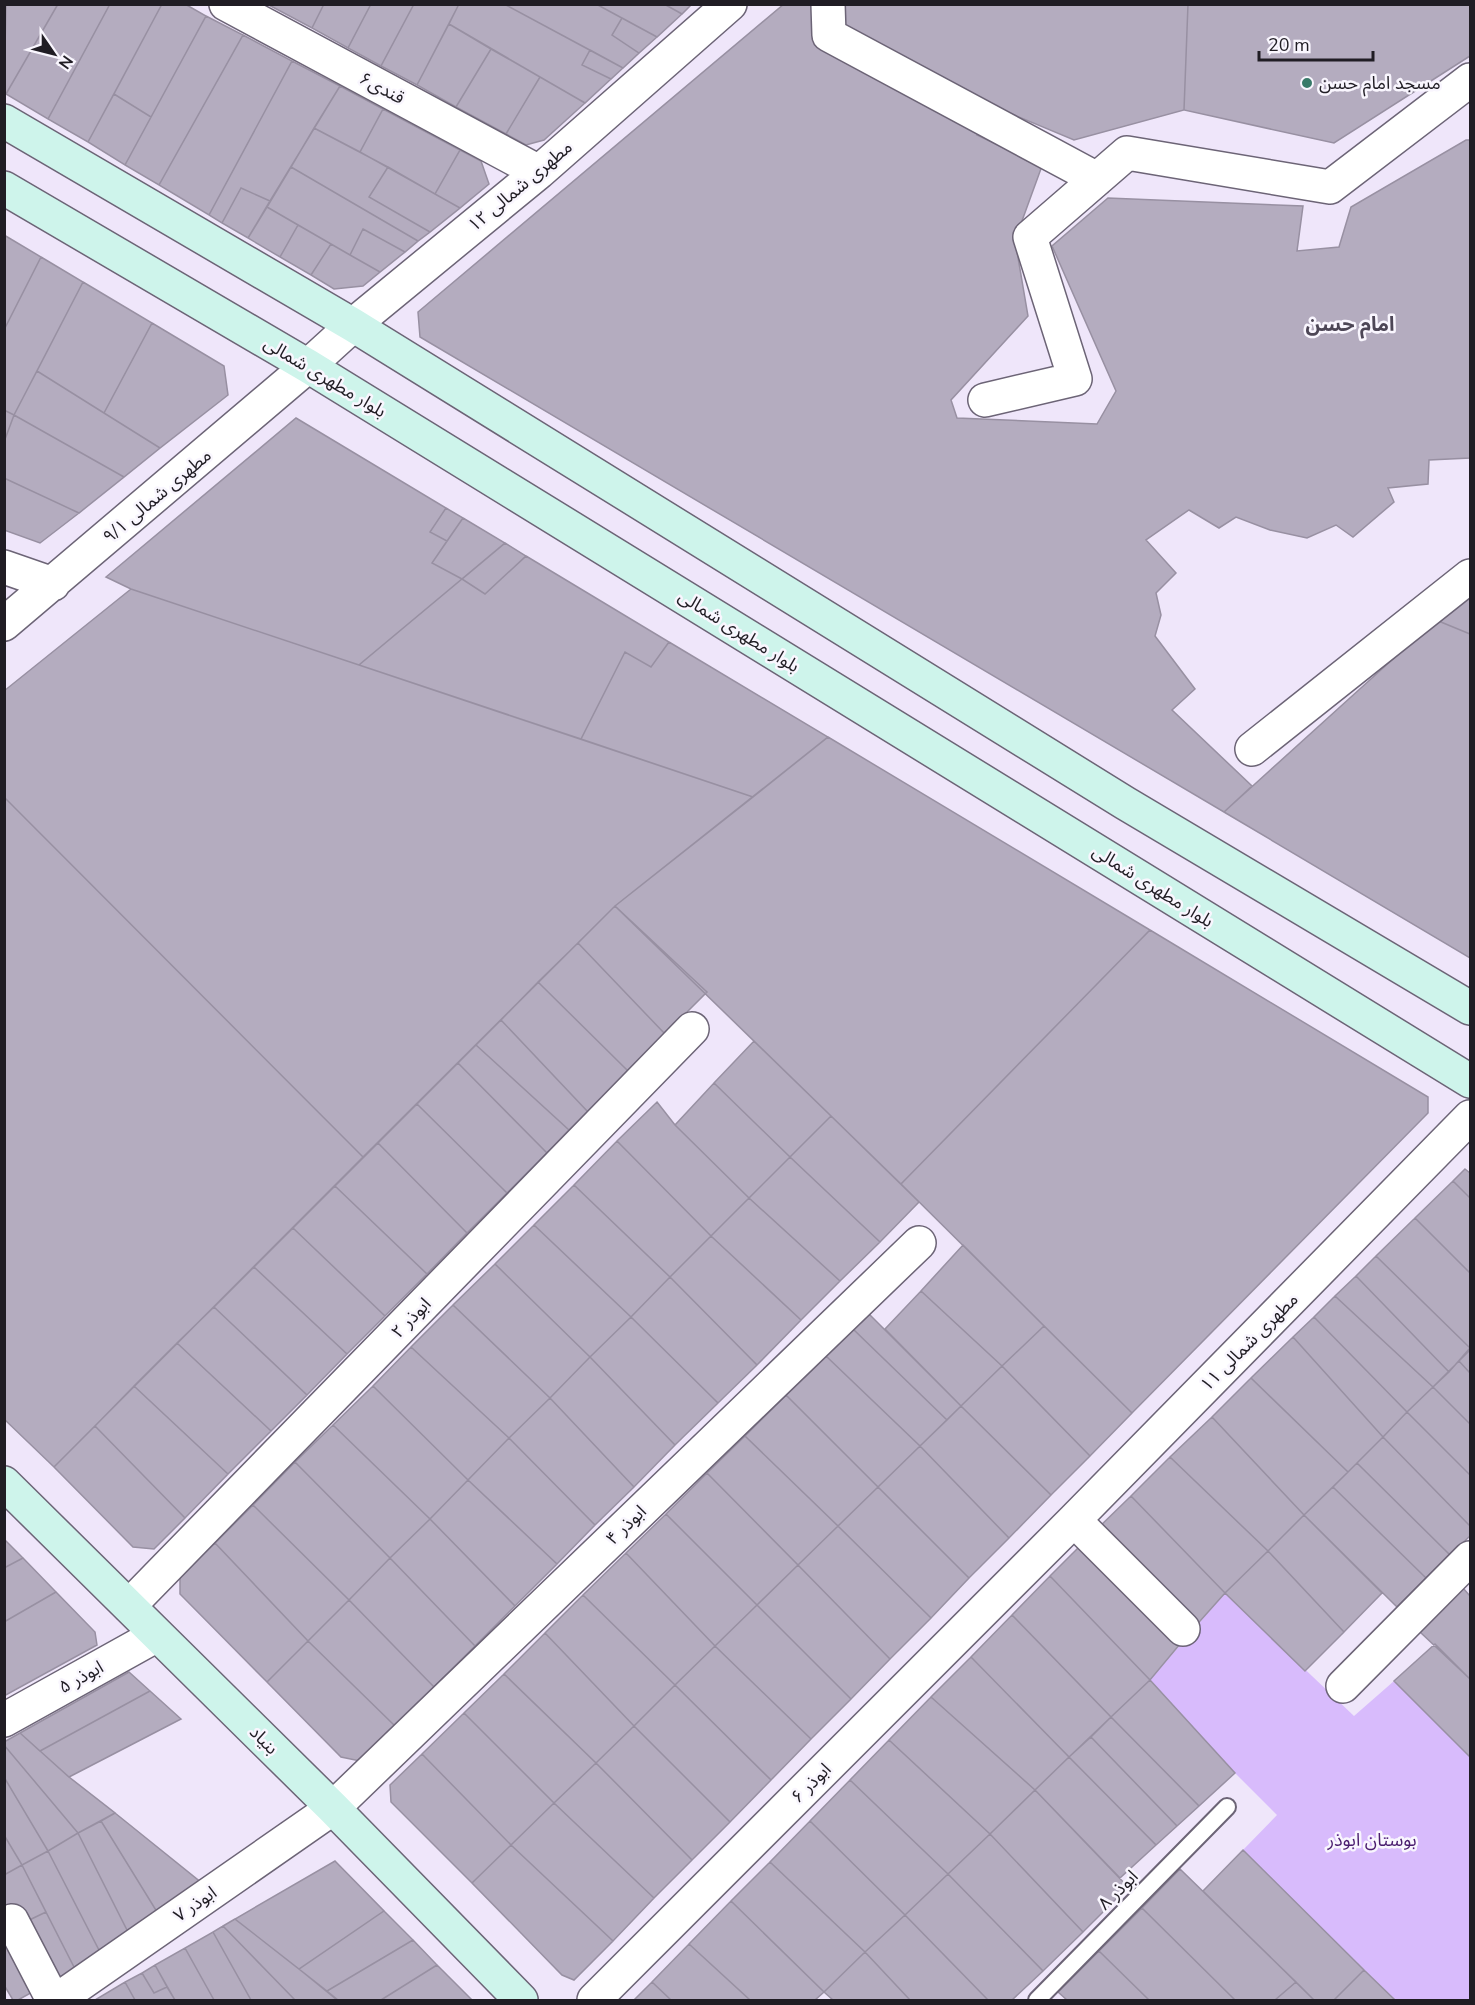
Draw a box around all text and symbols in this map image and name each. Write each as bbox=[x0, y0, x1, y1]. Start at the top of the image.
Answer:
north arrow bbox=[24, 24, 84, 84]
scale bar bbox=[1259, 24, 1373, 62]
text: 20 m bbox=[1268, 33, 1310, 57]
text: N bbox=[53, 51, 78, 73]
street label: قندی۶ bbox=[355, 66, 409, 110]
place label: مسجد امام حسن bbox=[1319, 71, 1441, 97]
marker: مسجد امام حسن bbox=[1300, 76, 1314, 90]
street label: مطهری شمالی ۱۲ bbox=[463, 135, 577, 237]
district label: امام حسن bbox=[1306, 311, 1394, 339]
street label: بلوار مطهری شمالی bbox=[259, 331, 391, 423]
street label: مطهری شمالی ۹/۱ bbox=[98, 443, 216, 549]
street label: بلوار مطهری شمالی bbox=[674, 584, 804, 678]
street label: بلوار مطهری شمالی bbox=[1088, 839, 1218, 933]
street label: مطهری شمالی ۱۱ bbox=[1195, 1288, 1303, 1396]
street label: ابوذر ۲ bbox=[386, 1292, 436, 1344]
street label: ابوذر ۴ bbox=[600, 1500, 652, 1550]
street label: ابوذر ۵ bbox=[54, 1655, 108, 1699]
street label: بنیاد bbox=[244, 1720, 284, 1760]
street label: ابوذر ۶ bbox=[786, 1758, 836, 1808]
park label: بوستان ابوذر bbox=[1326, 1828, 1417, 1852]
street label: ابوذر ۸ bbox=[1093, 1865, 1143, 1915]
street label: ابوذر ۷ bbox=[169, 1880, 221, 1928]

